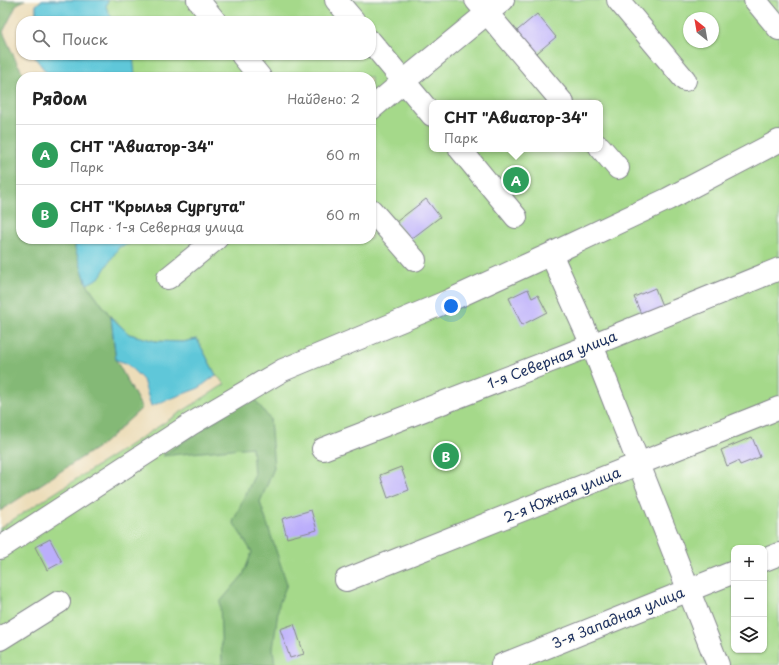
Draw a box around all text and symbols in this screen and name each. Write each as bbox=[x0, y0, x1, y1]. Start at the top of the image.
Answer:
north arrow bbox=[683, 12, 719, 48]
search box bbox=[16, 16, 376, 60]
icon: search bbox=[30, 27, 52, 49]
text: Поиск bbox=[62, 27, 108, 50]
text: Рядом bbox=[32, 85, 87, 111]
text: Найдено: 2 bbox=[287, 89, 360, 108]
popup bbox=[429, 100, 603, 152]
text: СНТ "Авиатор-34" bbox=[444, 105, 588, 128]
text: Парк bbox=[444, 128, 478, 147]
text: СНТ "Авиатор-34" bbox=[70, 134, 214, 157]
text: A bbox=[40, 145, 50, 164]
text: 60 m bbox=[326, 145, 360, 164]
text: Парк bbox=[70, 157, 104, 176]
pin: A bbox=[503, 165, 529, 195]
text: CНТ "Крылья Сургута" bbox=[70, 194, 245, 217]
text: B bbox=[41, 205, 49, 224]
text: 60 m bbox=[326, 205, 360, 224]
text: Парк · 1-я Северная улица bbox=[70, 217, 244, 236]
your location bbox=[441, 296, 461, 316]
street label: 1-я Северная улица bbox=[484, 325, 620, 394]
pin: B bbox=[433, 441, 459, 471]
street label: 2-я Южная улица bbox=[500, 461, 624, 528]
map controls bbox=[731, 545, 767, 653]
button: + bbox=[731, 545, 767, 581]
street label: 3-я Западная улица bbox=[548, 581, 687, 654]
button: − bbox=[731, 581, 767, 617]
button: layers bbox=[731, 617, 767, 653]

